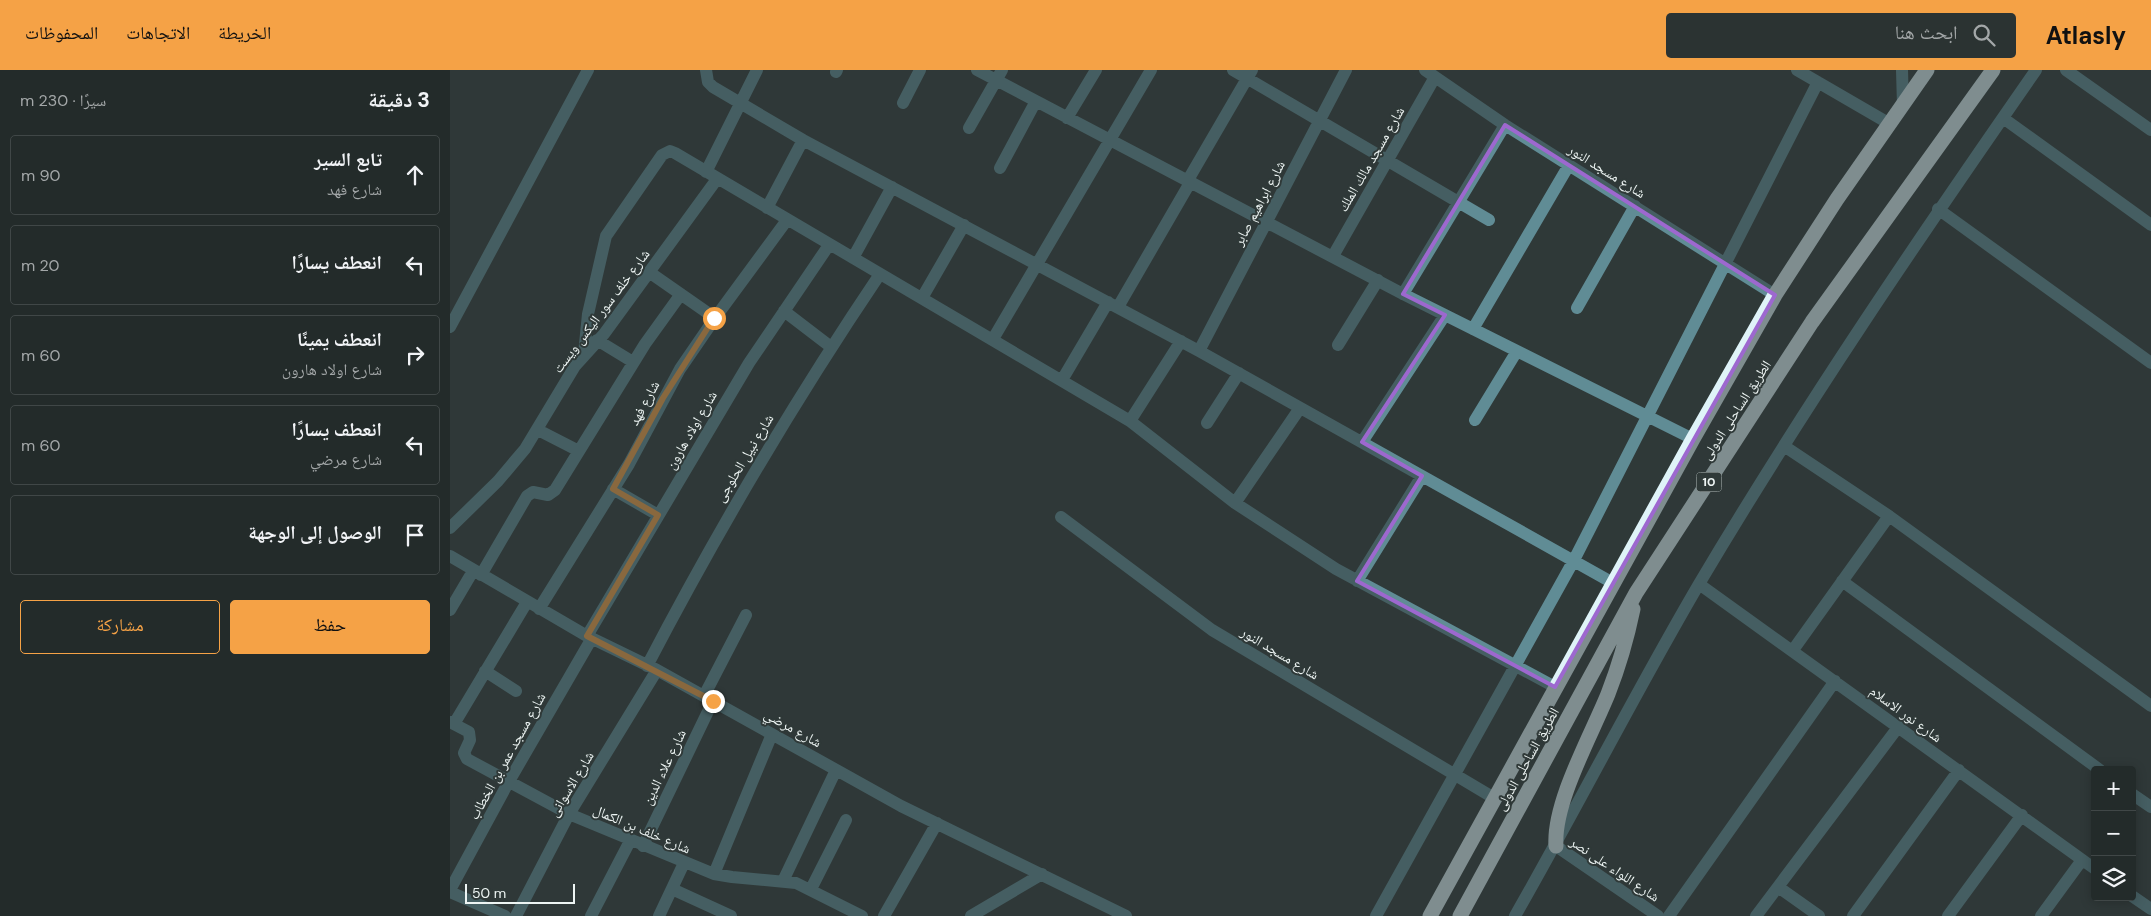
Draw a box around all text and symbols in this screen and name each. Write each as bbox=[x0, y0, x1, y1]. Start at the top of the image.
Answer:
search box bbox=[1666, 13, 2016, 58]
text: ابحث هنا bbox=[1895, 20, 1958, 45]
text: Atlasly bbox=[2046, 20, 2126, 51]
text: المحفوظات bbox=[25, 21, 98, 45]
text: الاتجاهات bbox=[126, 21, 190, 45]
text: الخريطة bbox=[218, 21, 271, 45]
icon: search bbox=[1970, 21, 1998, 49]
text: 3 دقيقة bbox=[368, 86, 430, 114]
text: سيرًا · 230 m bbox=[20, 90, 106, 111]
street label: شارع مسجد مالك الملك bbox=[1334, 103, 1409, 215]
street label: شارع مسجد النور bbox=[1564, 140, 1649, 203]
text: تابع السير bbox=[314, 147, 382, 172]
street label: شارع ابراهيم صابر bbox=[1229, 157, 1290, 250]
icon: ahead bbox=[401, 161, 429, 189]
text: 90 m bbox=[21, 165, 61, 186]
text: شارع فهد bbox=[327, 179, 382, 200]
street label: شارع خلف سور اليكس ويست bbox=[549, 245, 654, 377]
text: انعطف يسارًا bbox=[291, 250, 382, 275]
icon: left bbox=[401, 251, 429, 279]
text: 20 m bbox=[21, 255, 60, 276]
route start bbox=[703, 307, 726, 330]
text: انعطف يمينًا bbox=[297, 327, 382, 352]
icon: right bbox=[401, 341, 429, 369]
text: 60 m bbox=[21, 345, 61, 366]
street label: الطريق الساحلى الدولى bbox=[1697, 357, 1776, 464]
text: شارع اولاد هارون bbox=[282, 359, 382, 380]
street label: شارع فهد bbox=[625, 377, 664, 429]
street label: شارع اولاد هارون bbox=[661, 387, 722, 473]
street label: شارع نبيل الحلوجى bbox=[711, 411, 778, 506]
text: انعطف يسارًا bbox=[291, 417, 382, 442]
icon: left bbox=[401, 431, 429, 459]
text: 60 m bbox=[21, 435, 61, 456]
text: شارع مرضي bbox=[310, 449, 382, 470]
road number: 10 bbox=[1696, 472, 1722, 492]
text: الوصول إلى الوجهة bbox=[248, 520, 382, 545]
icon: arrive bbox=[401, 521, 429, 549]
button: مشاركة bbox=[20, 600, 220, 654]
button: حفظ bbox=[230, 600, 430, 654]
street label: شارع مسجد النور bbox=[1236, 622, 1322, 684]
street label: شارع نور الاسلام bbox=[1866, 682, 1946, 747]
street label: شارع مسجد عمر بن الخطاب bbox=[465, 689, 550, 823]
route end bbox=[702, 690, 725, 713]
street label: الطريق الساحلى الدولى bbox=[1491, 704, 1564, 814]
street label: شارع مرضي bbox=[760, 705, 825, 753]
street label: شارع علاء الدين bbox=[638, 726, 691, 808]
street label: شارع الاسوانى bbox=[544, 748, 598, 821]
map controls bbox=[2091, 766, 2136, 901]
button: + bbox=[2091, 766, 2136, 811]
street label: شارع خلف بن الكمال bbox=[590, 800, 693, 859]
button: − bbox=[2091, 811, 2136, 856]
street label: شارع اللواء على نصر bbox=[1565, 832, 1663, 906]
button: layers bbox=[2091, 856, 2136, 901]
scale bar bbox=[465, 881, 575, 904]
text: 50 m bbox=[472, 884, 506, 902]

